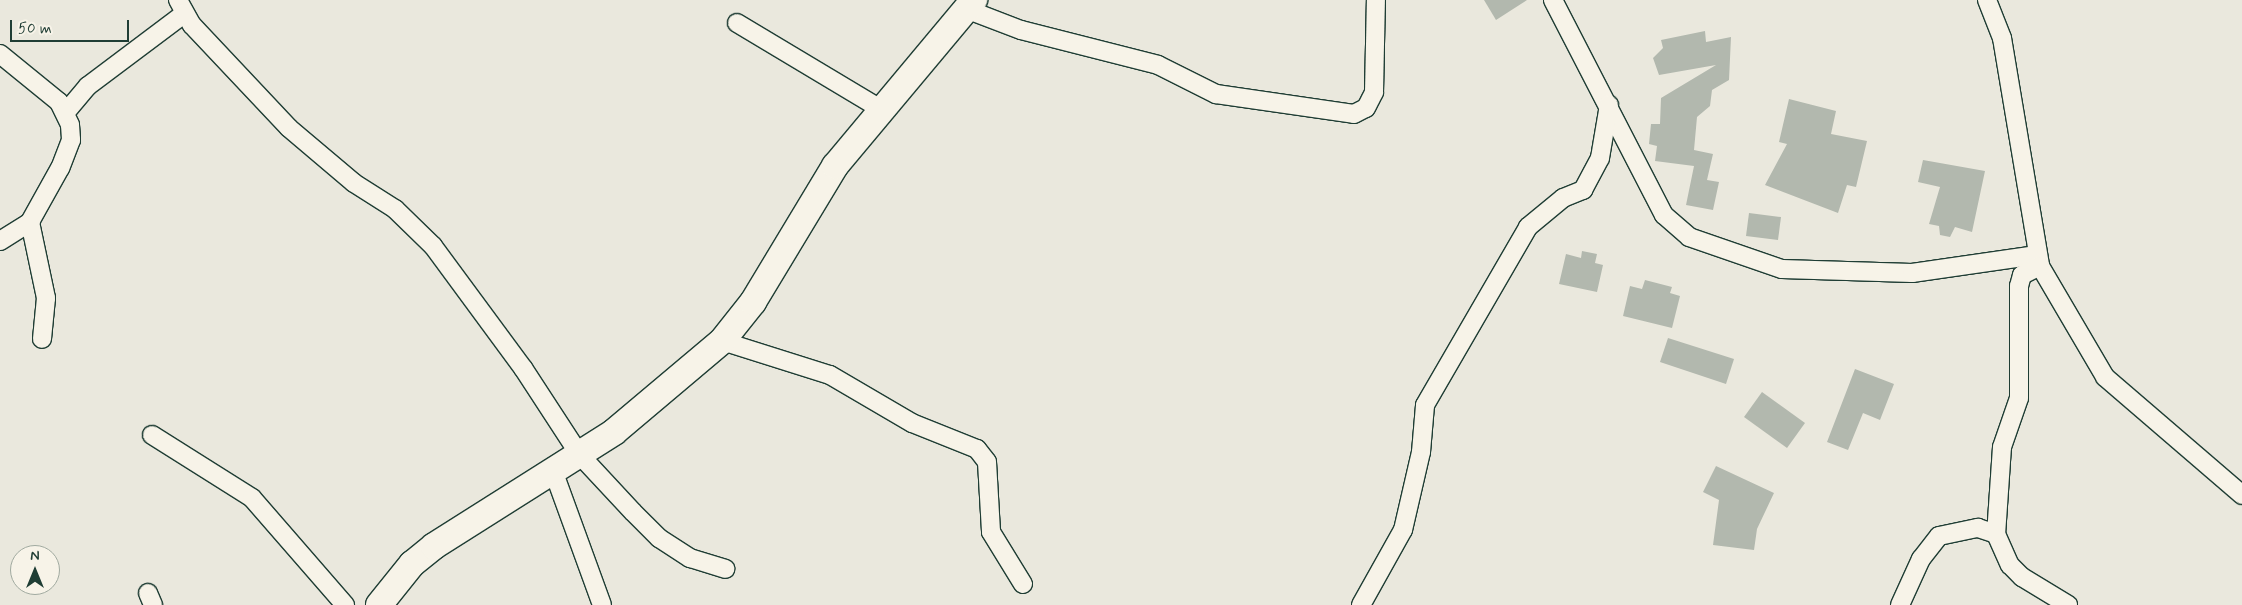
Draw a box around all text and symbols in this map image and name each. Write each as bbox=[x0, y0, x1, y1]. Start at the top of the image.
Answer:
scale bar bbox=[12, 10, 131, 42]
text: 50 m bbox=[18, 19, 52, 39]
north arrow bbox=[10, 545, 60, 595]
text: N bbox=[30, 547, 40, 565]

